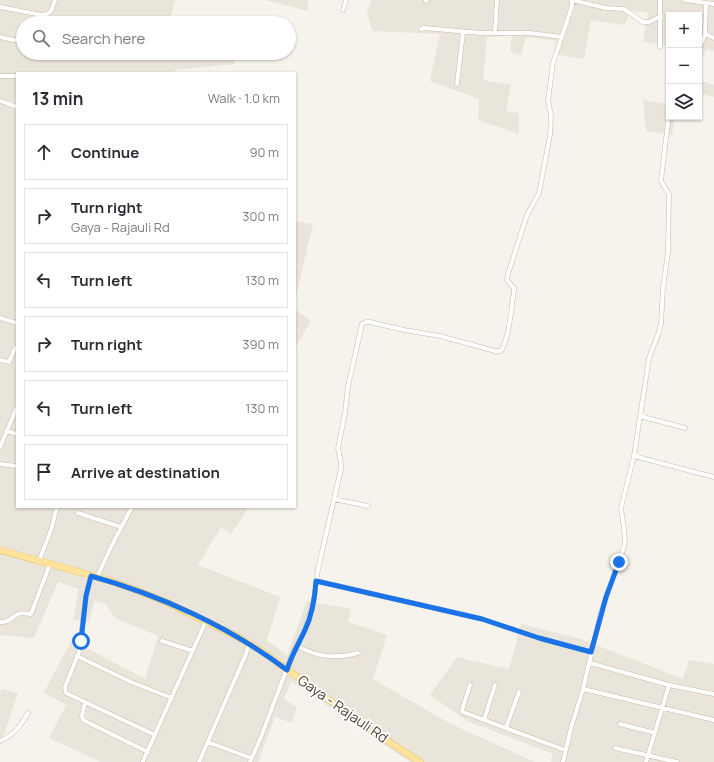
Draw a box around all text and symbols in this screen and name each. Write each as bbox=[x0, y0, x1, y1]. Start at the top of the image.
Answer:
map controls bbox=[666, 12, 702, 120]
button: + bbox=[666, 12, 702, 48]
search box bbox=[16, 16, 296, 60]
icon: search bbox=[30, 27, 52, 49]
text: Search here bbox=[62, 28, 145, 49]
button: − bbox=[666, 48, 702, 84]
button: layers bbox=[666, 84, 702, 120]
text: 13 min bbox=[32, 87, 83, 110]
text: Walk · 1.0 km bbox=[208, 89, 280, 107]
icon: ahead bbox=[33, 141, 55, 163]
text: Continue bbox=[71, 142, 139, 163]
text: 90 m bbox=[249, 143, 279, 161]
text: Turn right bbox=[71, 197, 142, 218]
icon: right bbox=[33, 205, 55, 227]
text: 300 m bbox=[242, 207, 279, 225]
text: Gaya - Rajauli Rd bbox=[71, 218, 170, 236]
icon: left bbox=[33, 269, 55, 291]
text: Turn left bbox=[71, 270, 133, 291]
text: 130 m bbox=[245, 271, 279, 289]
icon: right bbox=[33, 333, 55, 355]
text: Turn right bbox=[71, 334, 142, 355]
text: 390 m bbox=[242, 335, 279, 353]
icon: left bbox=[33, 397, 55, 419]
text: Turn left bbox=[71, 398, 133, 419]
text: 130 m bbox=[245, 399, 279, 417]
icon: arrive bbox=[33, 461, 55, 483]
text: Arrive at destination bbox=[71, 462, 220, 483]
route end bbox=[610, 553, 628, 571]
route start bbox=[72, 632, 90, 650]
street label: Gaya - Rajauli Rd bbox=[294, 670, 392, 747]

